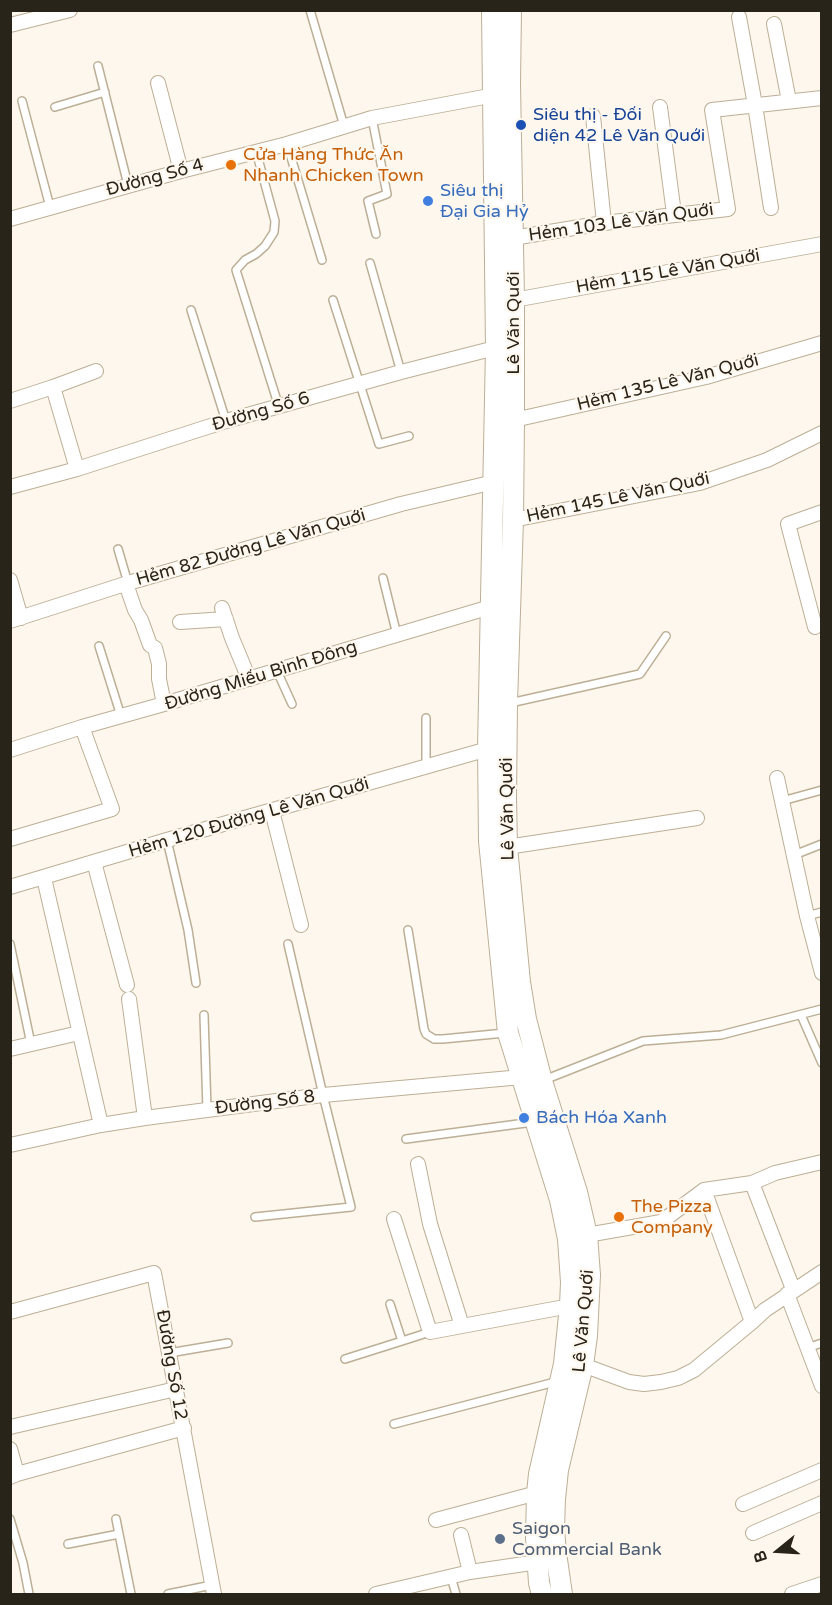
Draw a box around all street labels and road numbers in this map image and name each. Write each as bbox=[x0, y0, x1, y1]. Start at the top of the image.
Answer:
street label: Đường Số 4 bbox=[104, 155, 206, 201]
street label: Hẻm 103 Lê Văn Quới bbox=[527, 199, 715, 247]
street label: Hẻm 115 Lê Văn Quới bbox=[574, 245, 762, 299]
street label: Lê Văn Quới bbox=[503, 271, 525, 375]
street label: Hẻm 135 Lê Văn Quới bbox=[575, 350, 761, 416]
street label: Đường Số 6 bbox=[210, 388, 312, 436]
street label: Hẻm 145 Lê Văn Quới bbox=[524, 468, 712, 528]
street label: Hẻm 82 Đường Lê Văn Quới bbox=[134, 505, 368, 591]
street label: Đường Miếu Bình Đông bbox=[162, 636, 360, 716]
street label: Lê Văn Quới bbox=[496, 757, 520, 861]
street label: Hẻm 120 Đường Lê Văn Quới bbox=[126, 773, 372, 863]
street label: Đường Số 8 bbox=[214, 1086, 316, 1120]
street label: Lê Văn Quới bbox=[569, 1269, 599, 1373]
street label: Đường Số 12 bbox=[151, 1308, 191, 1422]

